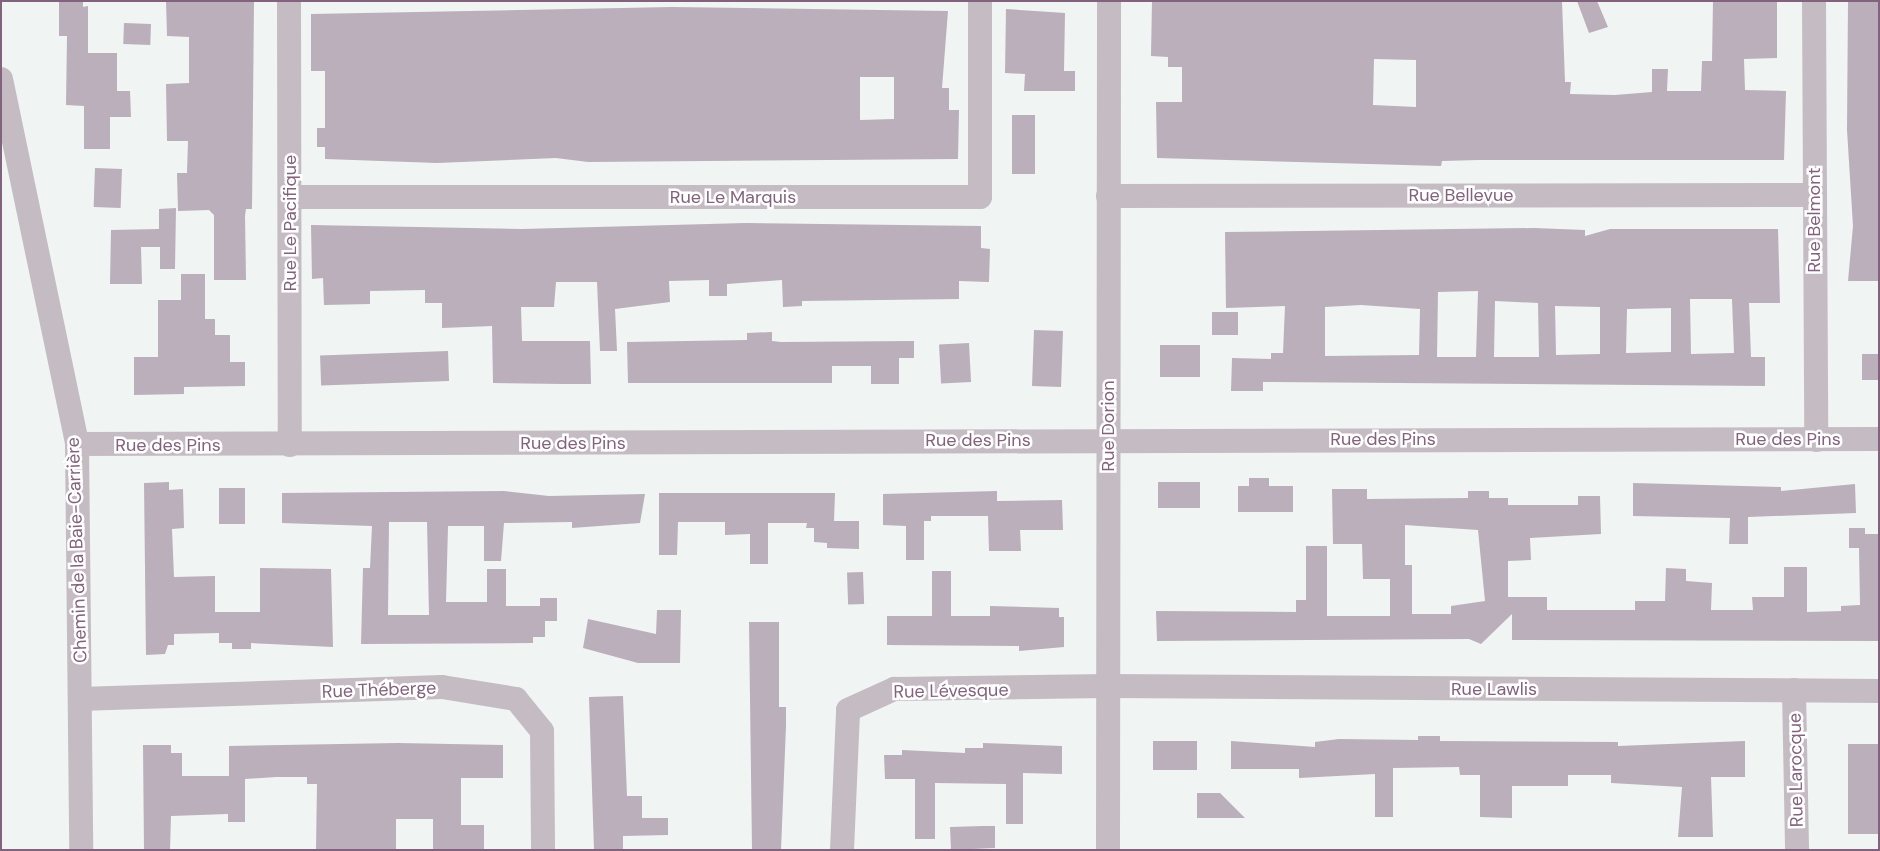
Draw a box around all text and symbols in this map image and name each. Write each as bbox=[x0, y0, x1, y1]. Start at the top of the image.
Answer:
street label: Rue Le Pacifique bbox=[279, 155, 301, 291]
street label: Rue Belmont bbox=[1803, 167, 1825, 273]
street label: Rue Bellevue bbox=[1408, 184, 1514, 206]
street label: Rue Le Marquis bbox=[670, 186, 796, 208]
street label: Rue Dorion bbox=[1097, 380, 1119, 472]
street label: Rue des Pins bbox=[1330, 428, 1436, 450]
street label: Rue des Pins bbox=[1735, 428, 1841, 450]
street label: Rue des Pins bbox=[925, 429, 1031, 451]
street label: Rue des Pins bbox=[520, 432, 626, 454]
street label: Rue des Pins bbox=[115, 434, 221, 456]
street label: Chemin de la Baie-Carrière bbox=[62, 437, 92, 663]
street label: Rue Théberge bbox=[321, 677, 437, 703]
street label: Rue Lawlis bbox=[1451, 678, 1537, 700]
street label: Rue Lévesque bbox=[893, 679, 1009, 703]
street label: Rue Larocque bbox=[1784, 713, 1808, 827]

